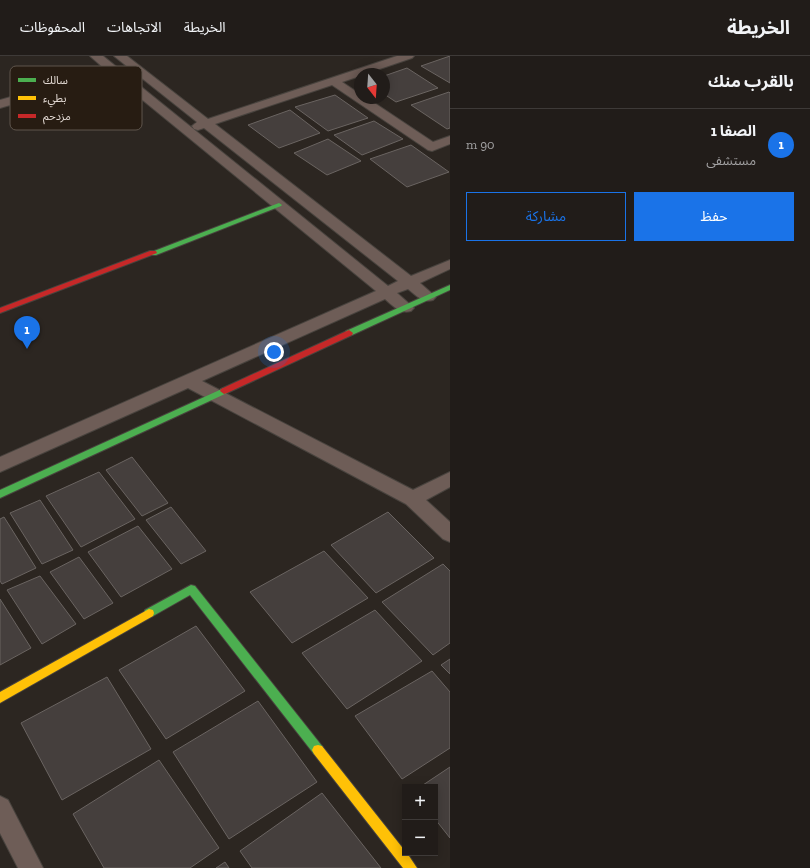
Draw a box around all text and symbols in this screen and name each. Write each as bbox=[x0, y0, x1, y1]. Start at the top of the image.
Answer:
text: الخريطة bbox=[727, 16, 790, 39]
text: المحفوظات bbox=[20, 19, 85, 36]
text: الاتجاهات bbox=[107, 19, 162, 36]
text: الخريطة bbox=[184, 19, 226, 36]
legend bbox=[10, 66, 142, 130]
north arrow bbox=[354, 68, 390, 104]
text: بالقرب منك bbox=[708, 71, 794, 91]
text: سالك bbox=[43, 74, 68, 87]
text: بطيء bbox=[43, 92, 66, 108]
text: مزدحم bbox=[43, 110, 71, 125]
text: الصفا 1 bbox=[711, 122, 756, 140]
text: 90 m bbox=[466, 137, 495, 152]
text: 1 bbox=[778, 137, 784, 152]
text: مستشفى bbox=[706, 153, 756, 168]
button: مشاركة bbox=[466, 192, 626, 241]
button: حفظ bbox=[634, 192, 794, 241]
pin: 1 bbox=[14, 316, 40, 349]
your location bbox=[264, 342, 284, 362]
map controls bbox=[402, 784, 438, 856]
button: + bbox=[402, 784, 438, 820]
button: − bbox=[402, 820, 438, 856]

